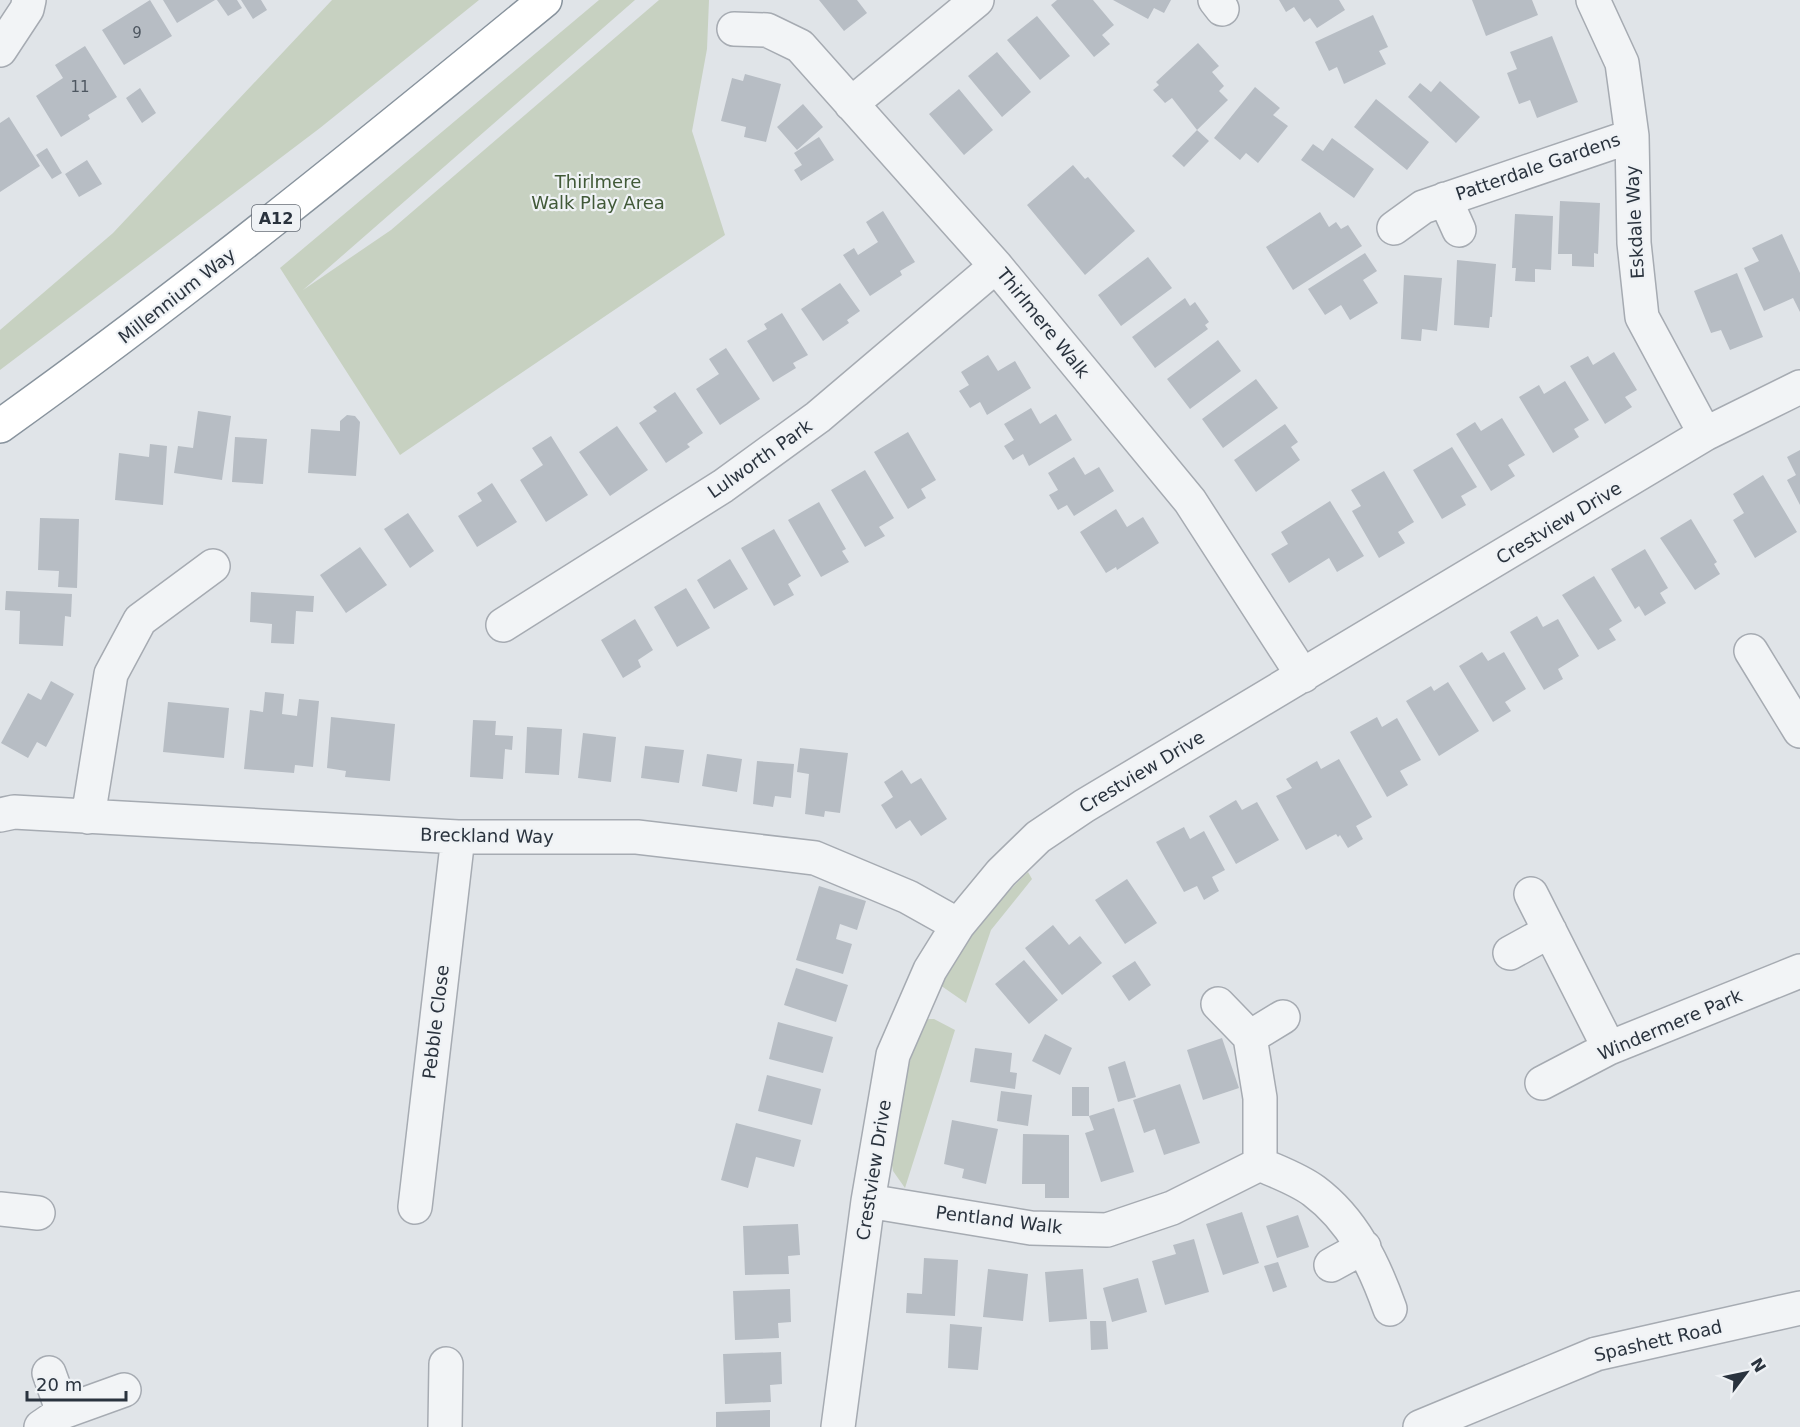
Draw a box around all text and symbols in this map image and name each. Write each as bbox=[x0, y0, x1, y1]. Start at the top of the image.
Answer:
house number: 9 bbox=[132, 24, 142, 42]
house number: 11 bbox=[70, 78, 90, 96]
street label: Patterdale Gardens bbox=[1453, 128, 1623, 205]
street label: Eskdale Way bbox=[1621, 164, 1648, 279]
park label: Thirlmere Walk Play Area bbox=[531, 171, 665, 213]
road number: A12 bbox=[252, 205, 300, 231]
street label: Millennium Way bbox=[114, 243, 240, 348]
street label: Thirlmere Walk bbox=[992, 263, 1094, 382]
street label: Lulworth Park bbox=[704, 415, 816, 502]
street label: Crestview Drive bbox=[1492, 477, 1625, 568]
street label: Crestview Drive bbox=[1075, 726, 1208, 817]
street label: Breckland Way bbox=[420, 824, 554, 847]
street label: Pebble Close bbox=[418, 964, 453, 1080]
street label: Windermere Park bbox=[1594, 984, 1746, 1064]
street label: Crestview Drive bbox=[852, 1098, 895, 1242]
street label: Pentland Walk bbox=[935, 1201, 1064, 1238]
street label: Spashett Road bbox=[1592, 1316, 1724, 1365]
north arrow bbox=[1716, 1343, 1776, 1403]
text: N bbox=[1747, 1355, 1770, 1376]
scale bar bbox=[27, 1364, 126, 1402]
text: 20 m bbox=[36, 1374, 82, 1395]

